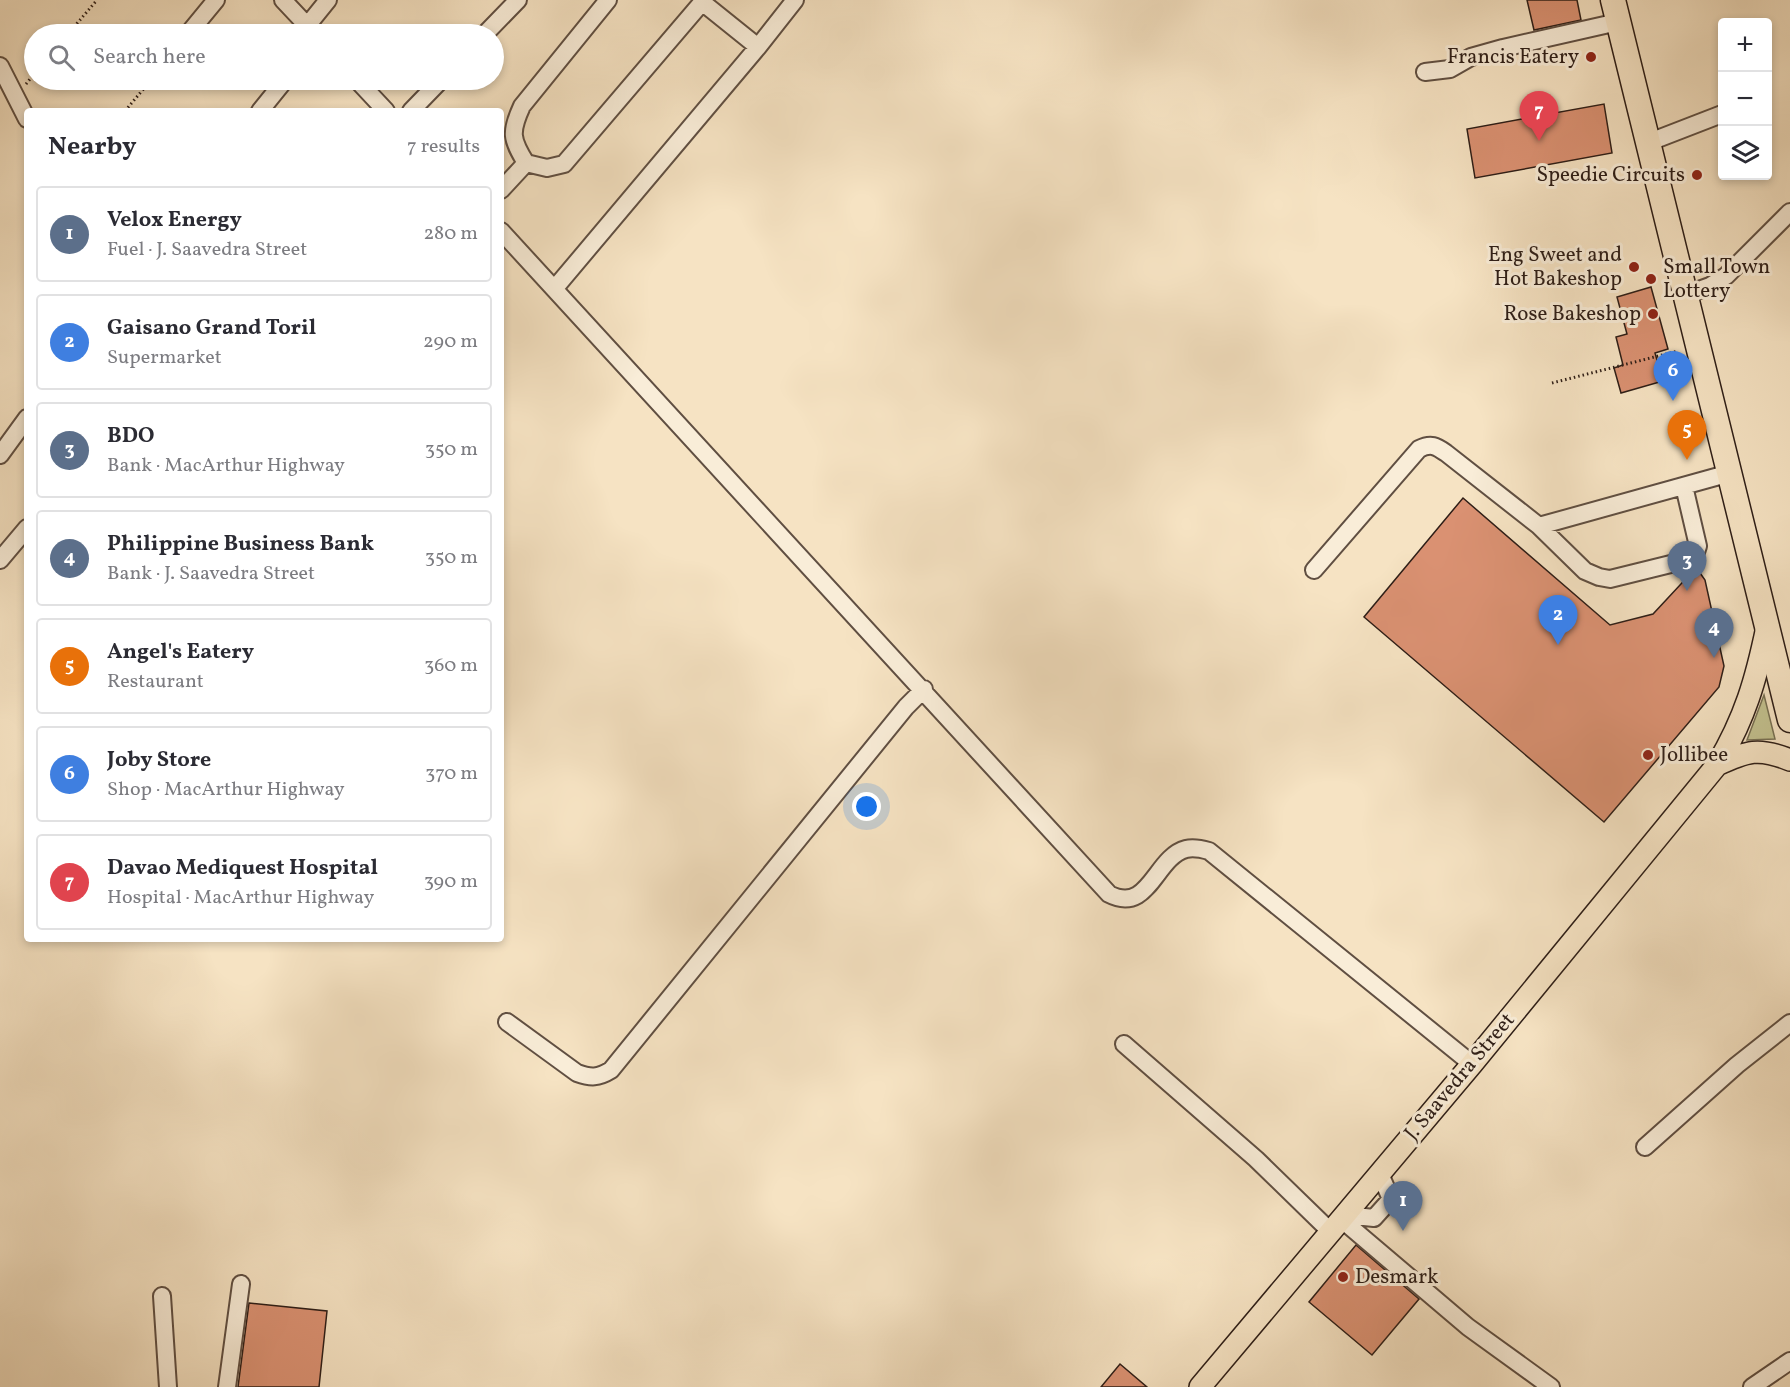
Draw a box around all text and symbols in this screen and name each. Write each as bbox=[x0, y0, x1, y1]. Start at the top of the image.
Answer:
map controls bbox=[1718, 18, 1772, 180]
button: + bbox=[1718, 18, 1772, 72]
search box bbox=[24, 24, 504, 90]
icon: search bbox=[45, 41, 78, 74]
text: Search here bbox=[93, 42, 206, 73]
place label: Francis Eatery bbox=[1447, 43, 1580, 72]
marker: Francis Eatery bbox=[1584, 50, 1598, 64]
button: − bbox=[1718, 72, 1772, 126]
pin: 7 bbox=[1520, 92, 1558, 141]
button: layers bbox=[1718, 126, 1772, 180]
text: Nearby bbox=[48, 129, 137, 165]
text: 7 results bbox=[407, 133, 480, 161]
place label: Speedie Circuits bbox=[1536, 161, 1685, 190]
marker: Speedie Circuits bbox=[1690, 168, 1704, 182]
text: Velox Energy bbox=[107, 205, 242, 236]
text: 1 bbox=[65, 220, 74, 248]
text: 280 m bbox=[423, 220, 478, 248]
text: Fuel · J. Saavedra Street bbox=[107, 236, 307, 264]
place label: Eng Sweet and Hot Bakeshop bbox=[1488, 241, 1622, 294]
place label: Small Town Lottery bbox=[1663, 253, 1770, 306]
marker: Eng Sweet and Hot Bakeshop bbox=[1627, 260, 1641, 274]
marker: Small Town Lottery bbox=[1644, 272, 1658, 286]
place label: Rose Bakeshop bbox=[1503, 300, 1641, 329]
marker: Rose Bakeshop bbox=[1646, 307, 1660, 321]
text: Gaisano Grand Toril bbox=[107, 313, 316, 344]
text: 2 bbox=[64, 328, 75, 356]
text: 290 m bbox=[423, 328, 478, 356]
text: Supermarket bbox=[107, 344, 222, 372]
pin: 6 bbox=[1654, 352, 1692, 401]
pin: 5 bbox=[1668, 410, 1706, 460]
text: BDO bbox=[107, 421, 154, 452]
text: 3 bbox=[64, 436, 75, 464]
text: 350 m bbox=[425, 436, 478, 464]
text: Bank · MacArthur Highway bbox=[107, 452, 345, 480]
text: Philippine Business Bank bbox=[107, 529, 374, 560]
pin: 3 bbox=[1668, 542, 1706, 591]
text: 4 bbox=[63, 544, 76, 572]
text: 350 m bbox=[425, 544, 478, 572]
text: Bank · J. Saavedra Street bbox=[107, 560, 315, 588]
pin: 2 bbox=[1538, 596, 1578, 645]
pin: 4 bbox=[1694, 608, 1734, 658]
text: Angel's Eatery bbox=[107, 637, 254, 668]
text: 5 bbox=[65, 652, 74, 680]
text: 360 m bbox=[424, 652, 478, 680]
text: Restaurant bbox=[107, 668, 204, 696]
place label: Jollibee bbox=[1660, 741, 1728, 770]
text: Joby Store bbox=[107, 745, 211, 776]
marker: Jollibee bbox=[1641, 748, 1655, 762]
text: 6 bbox=[64, 760, 75, 788]
text: 370 m bbox=[425, 760, 478, 788]
text: Shop · MacArthur Highway bbox=[107, 776, 345, 804]
your location bbox=[852, 792, 881, 821]
text: Davao Mediquest Hospital bbox=[107, 853, 378, 884]
text: 7 bbox=[65, 868, 74, 896]
text: 390 m bbox=[424, 868, 478, 896]
text: Hospital · MacArthur Highway bbox=[107, 884, 374, 912]
street label: J. Saavedra Street bbox=[1398, 1007, 1522, 1147]
pin: 1 bbox=[1384, 1182, 1422, 1231]
place label: Desmark bbox=[1355, 1263, 1439, 1292]
marker: Desmark bbox=[1336, 1270, 1350, 1284]

